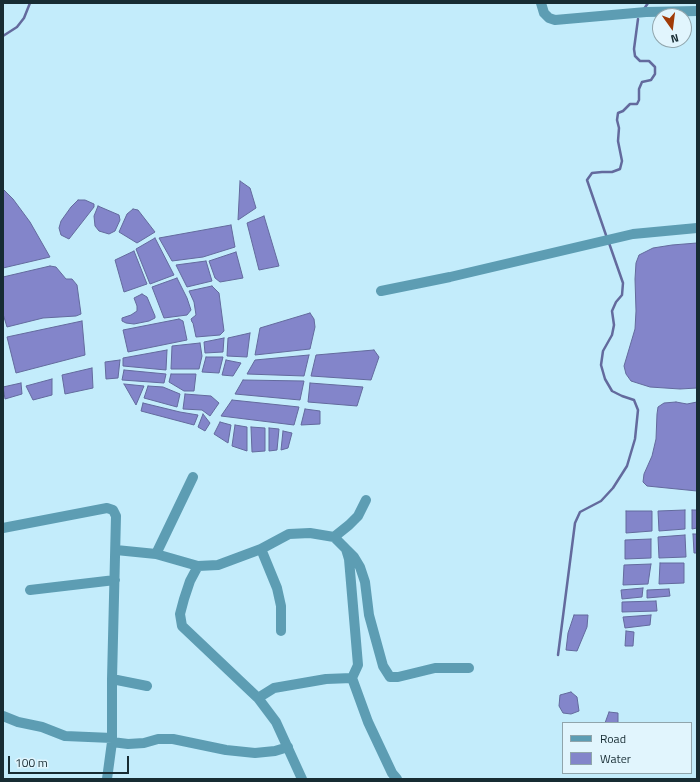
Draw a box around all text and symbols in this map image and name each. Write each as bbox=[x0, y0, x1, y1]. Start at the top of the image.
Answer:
north arrow bbox=[652, 8, 692, 48]
text: N bbox=[669, 30, 680, 47]
legend bbox=[562, 722, 692, 774]
text: Road bbox=[600, 729, 626, 748]
scale bar bbox=[10, 748, 131, 774]
text: Water bbox=[600, 749, 631, 768]
text: 100 m bbox=[15, 753, 48, 772]

